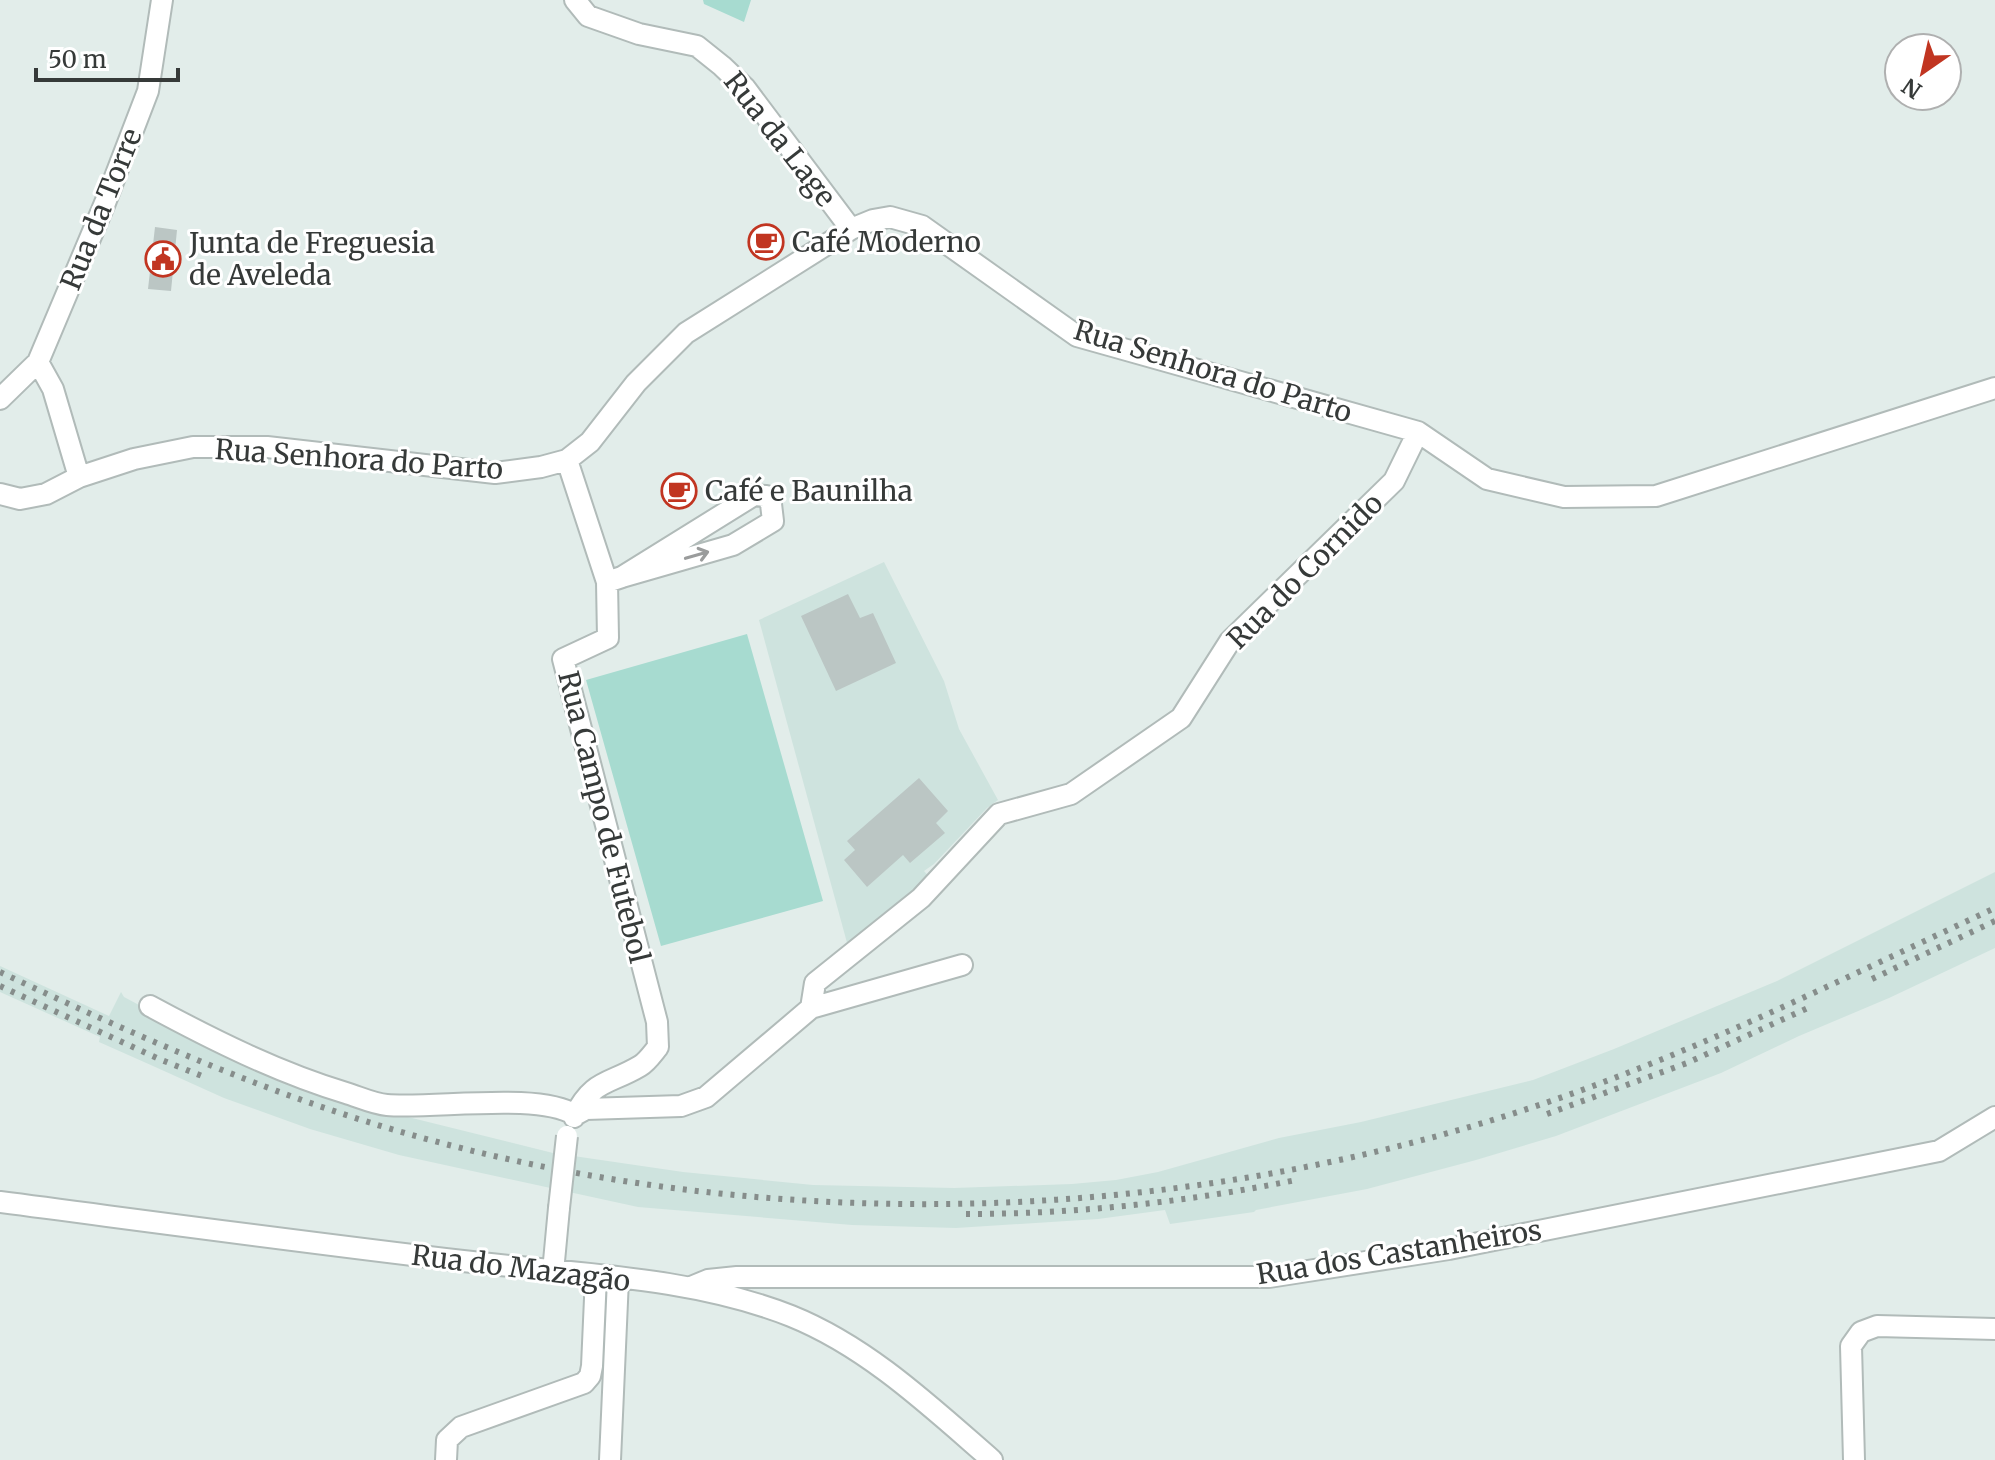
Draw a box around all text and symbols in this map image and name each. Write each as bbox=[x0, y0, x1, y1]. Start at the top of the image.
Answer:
scale bar bbox=[36, 32, 178, 82]
north arrow bbox=[1883, 32, 1963, 112]
text: 50 m bbox=[48, 44, 107, 75]
street label: Rua da Lage bbox=[716, 64, 844, 214]
text: N bbox=[1896, 72, 1927, 105]
street label: Rua da Torre bbox=[52, 123, 150, 295]
cafe icon: Café Moderno bbox=[747, 223, 785, 261]
place label: Café Moderno bbox=[792, 224, 981, 260]
place label: Junta de Freguesia de Aveleda bbox=[188, 225, 435, 293]
public building icon: Junta de Freguesia de Aveleda bbox=[144, 240, 182, 278]
street label: Rua Senhora do Parto bbox=[1070, 312, 1356, 430]
street label: Rua Senhora do Parto bbox=[214, 431, 504, 487]
cafe icon: Café e Baunilha bbox=[660, 472, 698, 510]
place label: Café e Baunilha bbox=[705, 473, 913, 509]
street label: Rua do Cornido bbox=[1219, 485, 1391, 657]
one-way arrow bbox=[684, 547, 710, 562]
street label: Rua Campo de Futebol bbox=[550, 667, 658, 967]
street label: Rua dos Castanheiros bbox=[1254, 1212, 1544, 1292]
street label: Rua do Mazagão bbox=[410, 1237, 632, 1299]

